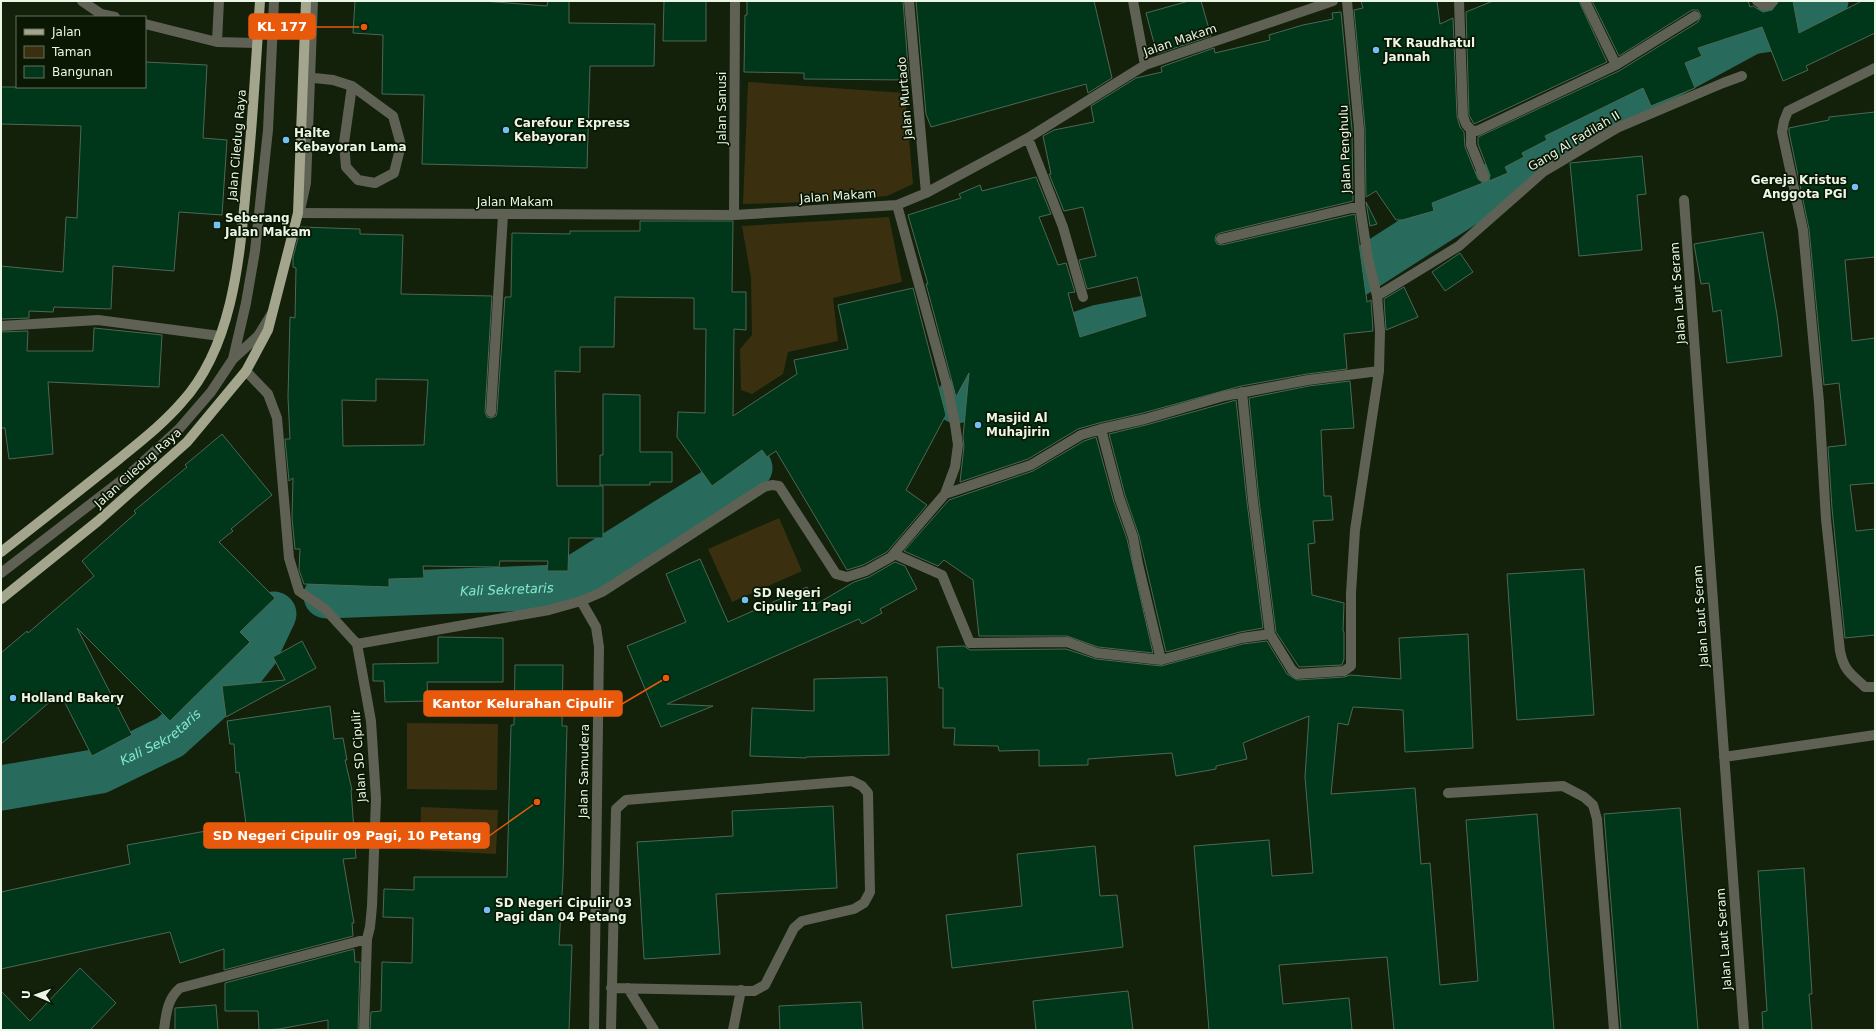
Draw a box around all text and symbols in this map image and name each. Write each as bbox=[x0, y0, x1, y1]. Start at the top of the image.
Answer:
callout: KL 177 bbox=[249, 14, 315, 39]
legend bbox=[16, 16, 146, 88]
text: KL 177 bbox=[257, 19, 307, 34]
street label: Jalan Makam bbox=[1141, 21, 1218, 59]
text: Jalan bbox=[51, 25, 81, 39]
place label: TK Raudhatul Jannah bbox=[1383, 36, 1475, 64]
text: Taman bbox=[51, 45, 91, 59]
marker: TK Raudhatul Jannah bbox=[1371, 45, 1381, 55]
street label: Jalan Murtado bbox=[894, 56, 916, 141]
text: Bangunan bbox=[52, 65, 113, 79]
street label: Jalan Sanusi bbox=[715, 72, 729, 145]
street label: Jalan Ciledug Raya bbox=[225, 89, 249, 202]
street label: Jalan Penghulu bbox=[1336, 104, 1354, 195]
street label: Gang Al Fadilah II bbox=[1526, 108, 1622, 174]
place label: Carefour Express Kebayoran bbox=[514, 116, 630, 144]
marker: Carefour Express Kebayoran bbox=[501, 125, 511, 135]
place label: Halte Kebayoran Lama bbox=[294, 126, 407, 154]
marker: Halte Kebayoran Lama bbox=[281, 135, 291, 145]
place label: Gereja Kristus Anggota PGI bbox=[1751, 173, 1847, 201]
marker: Gereja Kristus Anggota PGI bbox=[1850, 182, 1860, 192]
street label: Jalan Makam bbox=[798, 186, 877, 206]
street label: Jalan Makam bbox=[476, 195, 553, 209]
place label: Seberang Jalan Makam bbox=[224, 211, 311, 239]
marker: Seberang Jalan Makam bbox=[212, 220, 222, 230]
street label: Jalan Laut Seram bbox=[1667, 242, 1689, 345]
place label: Masjid Al Muhajirin bbox=[986, 411, 1050, 439]
marker: Masjid Al Muhajirin bbox=[973, 420, 983, 430]
street label: Jalan Ciledug Raya bbox=[91, 425, 184, 511]
street label: Jalan Laut Seram bbox=[1690, 565, 1712, 668]
water label: Kali Sekretaris bbox=[460, 580, 554, 599]
place label: SD Negeri Cipulir 11 Pagi bbox=[753, 586, 852, 614]
marker: SD Negeri Cipulir 11 Pagi bbox=[740, 595, 750, 605]
place label: Holland Bakery bbox=[21, 691, 124, 705]
callout: Kantor Kelurahan Cipulir bbox=[424, 691, 622, 716]
marker: Holland Bakery bbox=[8, 693, 18, 703]
text: Kantor Kelurahan Cipulir bbox=[432, 696, 614, 711]
water label: Kali Sekretaris bbox=[117, 706, 204, 768]
street label: Jalan SD Cipulir bbox=[349, 709, 369, 803]
street label: Jalan Samudera bbox=[576, 724, 592, 819]
callout: SD Negeri Cipulir 09 Pagi, 10 Petang bbox=[204, 823, 489, 848]
text: SD Negeri Cipulir 09 Pagi, 10 Petang bbox=[213, 828, 481, 843]
street label: Jalan Laut Seram bbox=[1713, 888, 1735, 991]
place label: SD Negeri Cipulir 03 Pagi dan 04 Petang bbox=[495, 896, 632, 924]
marker: SD Negeri Cipulir 03 Pagi dan 04 Petang bbox=[482, 905, 492, 915]
north arrow bbox=[16, 975, 56, 1015]
text: U bbox=[20, 990, 33, 999]

